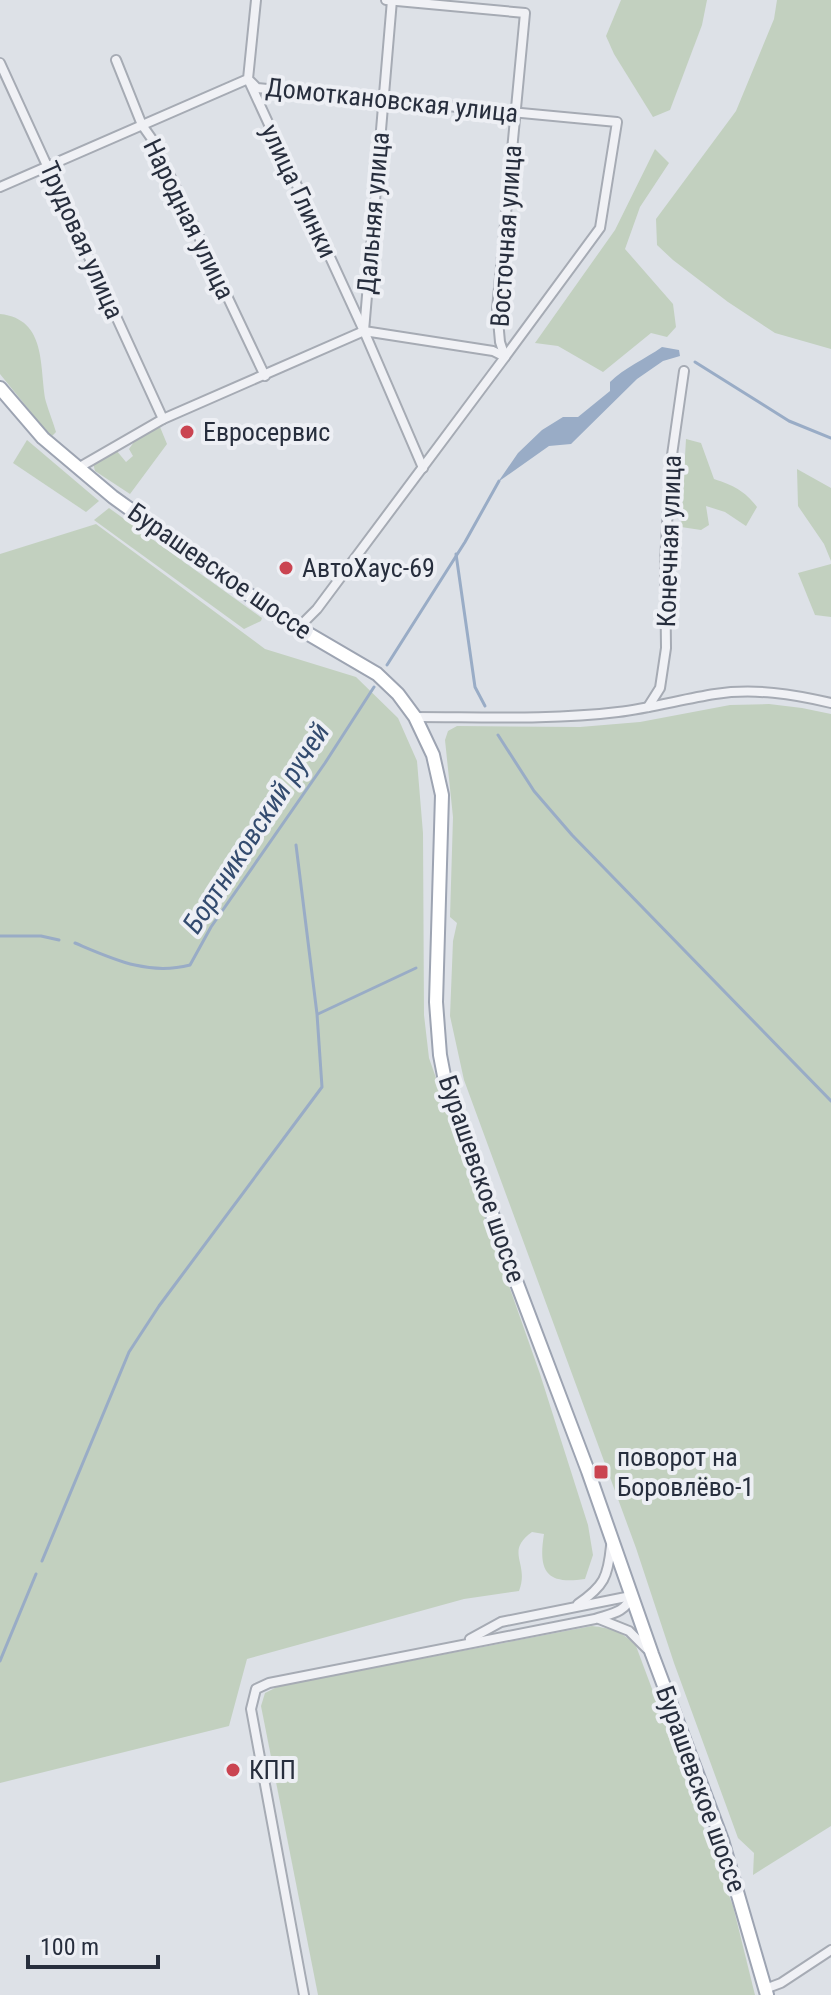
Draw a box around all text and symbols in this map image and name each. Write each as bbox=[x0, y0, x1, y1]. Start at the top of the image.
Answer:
street label: Домоткановская улица bbox=[264, 72, 520, 128]
street label: улица Глинки bbox=[255, 119, 343, 263]
street label: Дальняя улица bbox=[351, 131, 395, 295]
street label: Народная улица bbox=[137, 134, 241, 304]
street label: Восточная улица bbox=[485, 144, 527, 328]
street label: Трудовая улица bbox=[34, 157, 130, 323]
place label: Евросервис bbox=[203, 417, 330, 447]
marker: Евросервис bbox=[178, 423, 196, 441]
street label: Конечная улица bbox=[651, 454, 687, 628]
street label: Бурашевское шоссе bbox=[123, 496, 317, 646]
place label: АвтоХаус-69 bbox=[302, 553, 435, 583]
marker: АвтоХаус-69 bbox=[277, 559, 295, 577]
water label: Бортниковский ручей bbox=[176, 717, 336, 939]
street label: Бурашевское шоссе bbox=[432, 1072, 532, 1286]
place label: поворот на Боровлёво-1 bbox=[617, 1442, 754, 1502]
marker: поворот на Боровлёво-1 bbox=[592, 1463, 610, 1481]
street label: Бурашевское шоссе bbox=[650, 1682, 752, 1896]
place label: КПП bbox=[249, 1755, 296, 1785]
marker: КПП bbox=[224, 1761, 242, 1779]
scale bar bbox=[28, 1919, 158, 1969]
text: 100 m bbox=[40, 1933, 99, 1961]

